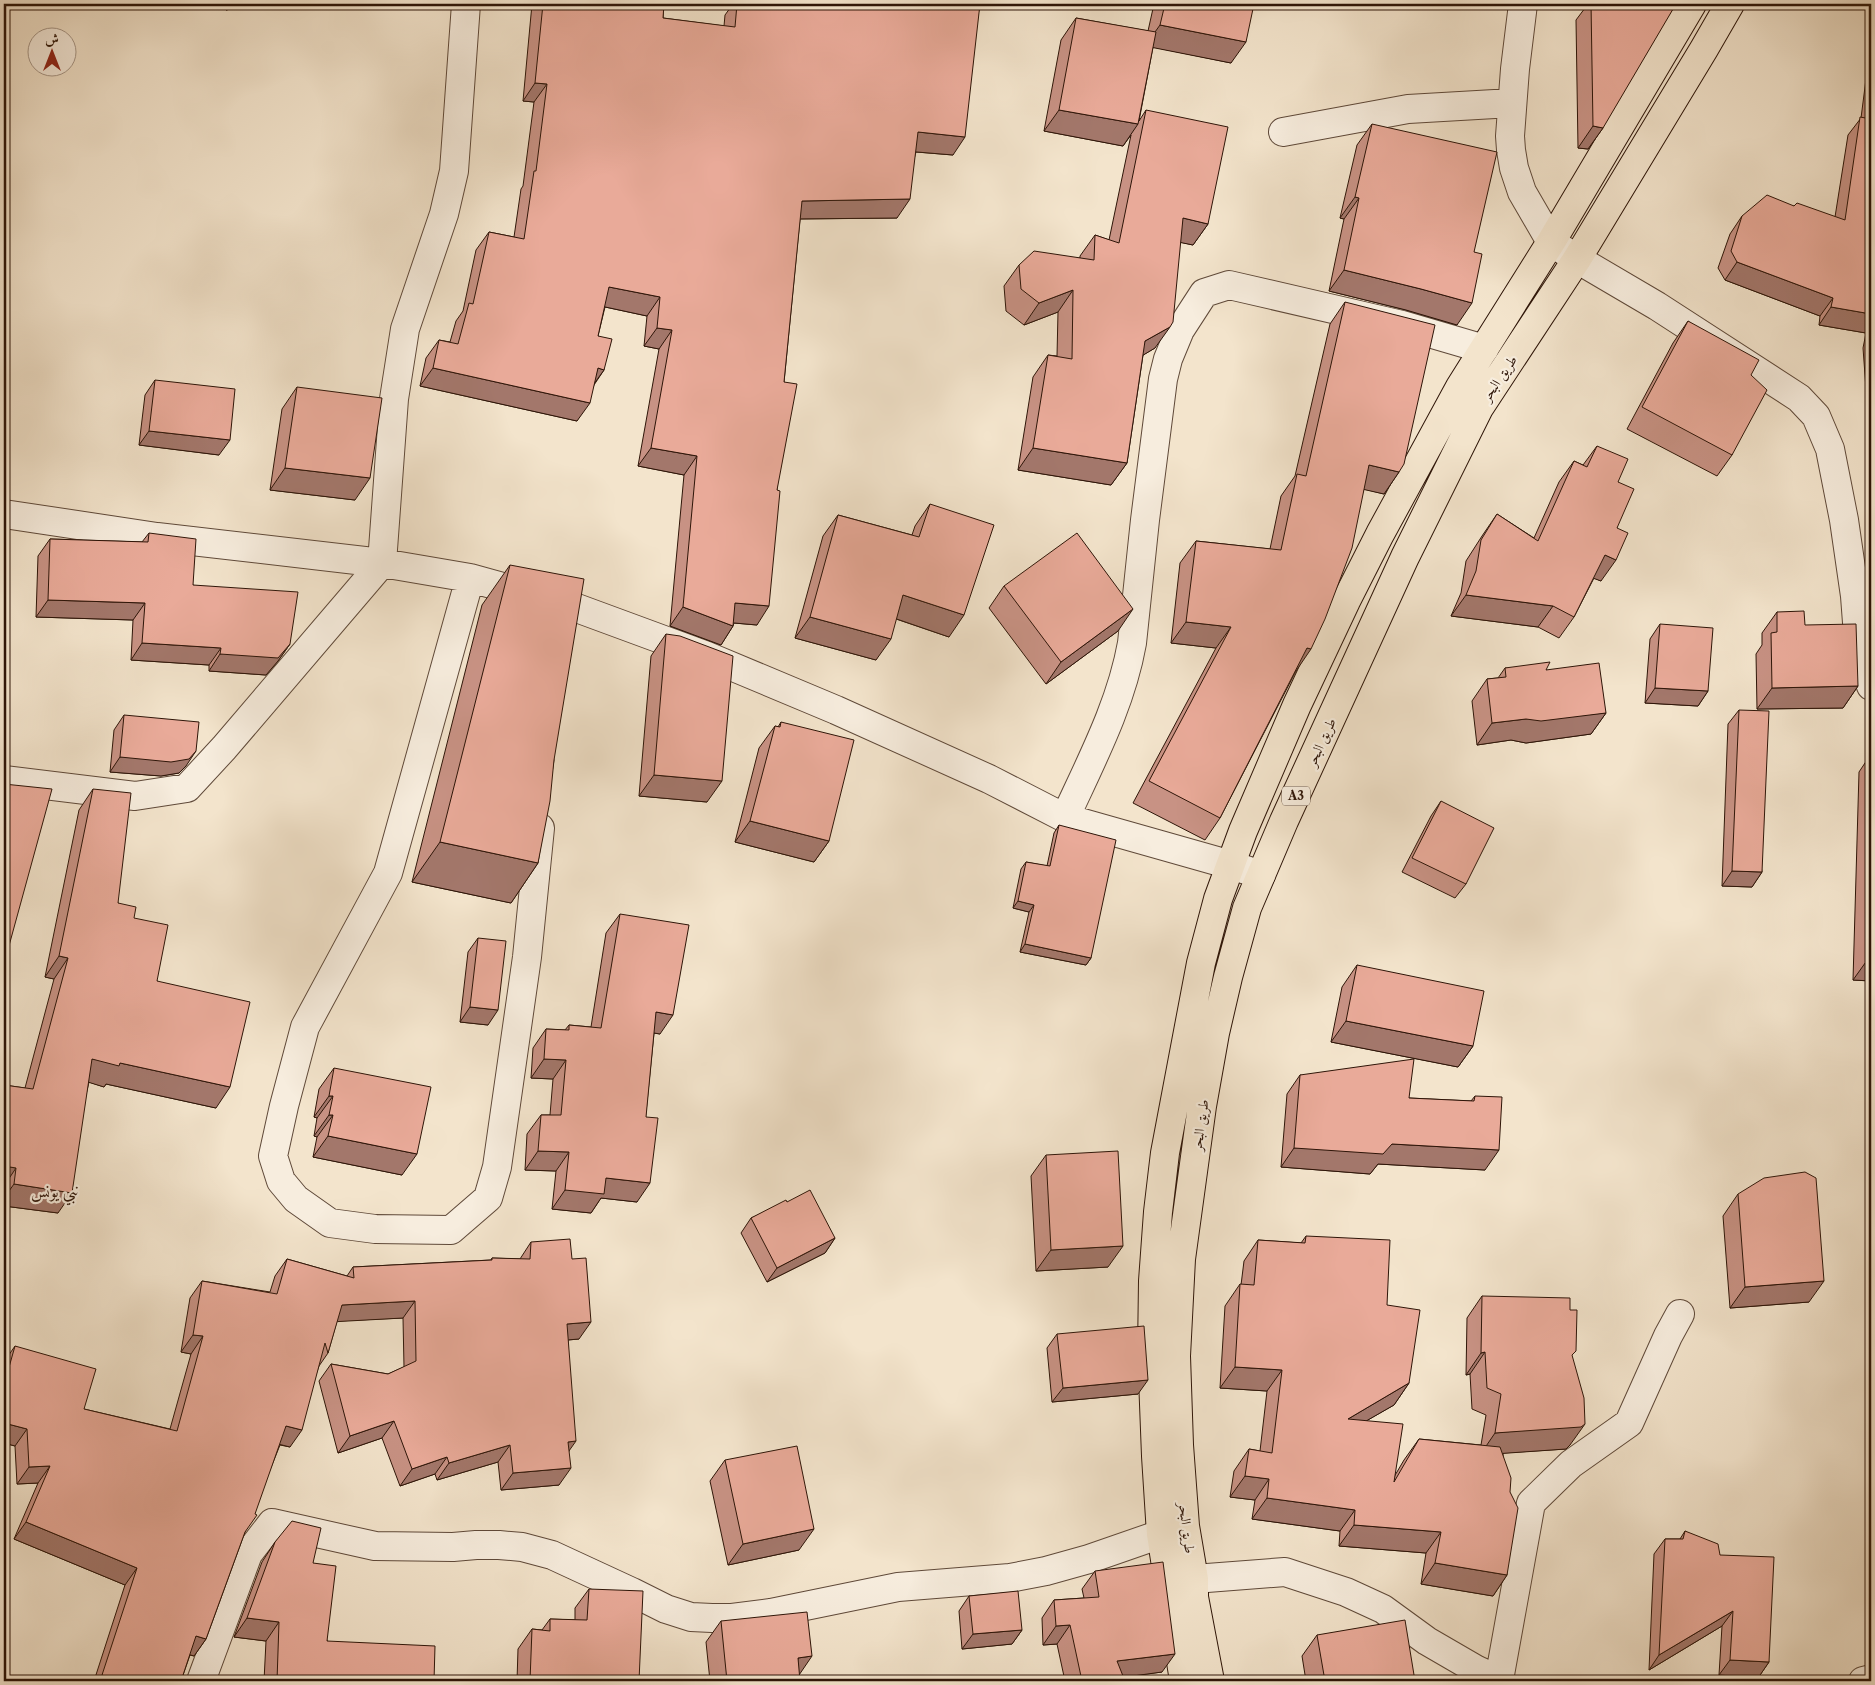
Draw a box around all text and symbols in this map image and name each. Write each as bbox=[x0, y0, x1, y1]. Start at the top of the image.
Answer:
north arrow bbox=[28, 28, 78, 78]
text: ش bbox=[45, 30, 59, 48]
street label: طريق البحر bbox=[1476, 352, 1521, 406]
street label: طريق البحر bbox=[1301, 715, 1340, 771]
road number: A3 bbox=[1282, 786, 1310, 806]
street label: طريق البحر bbox=[1187, 1098, 1213, 1154]
district label: نبي يونس bbox=[31, 1181, 79, 1206]
street label: طريق البحر bbox=[1175, 1499, 1199, 1555]

